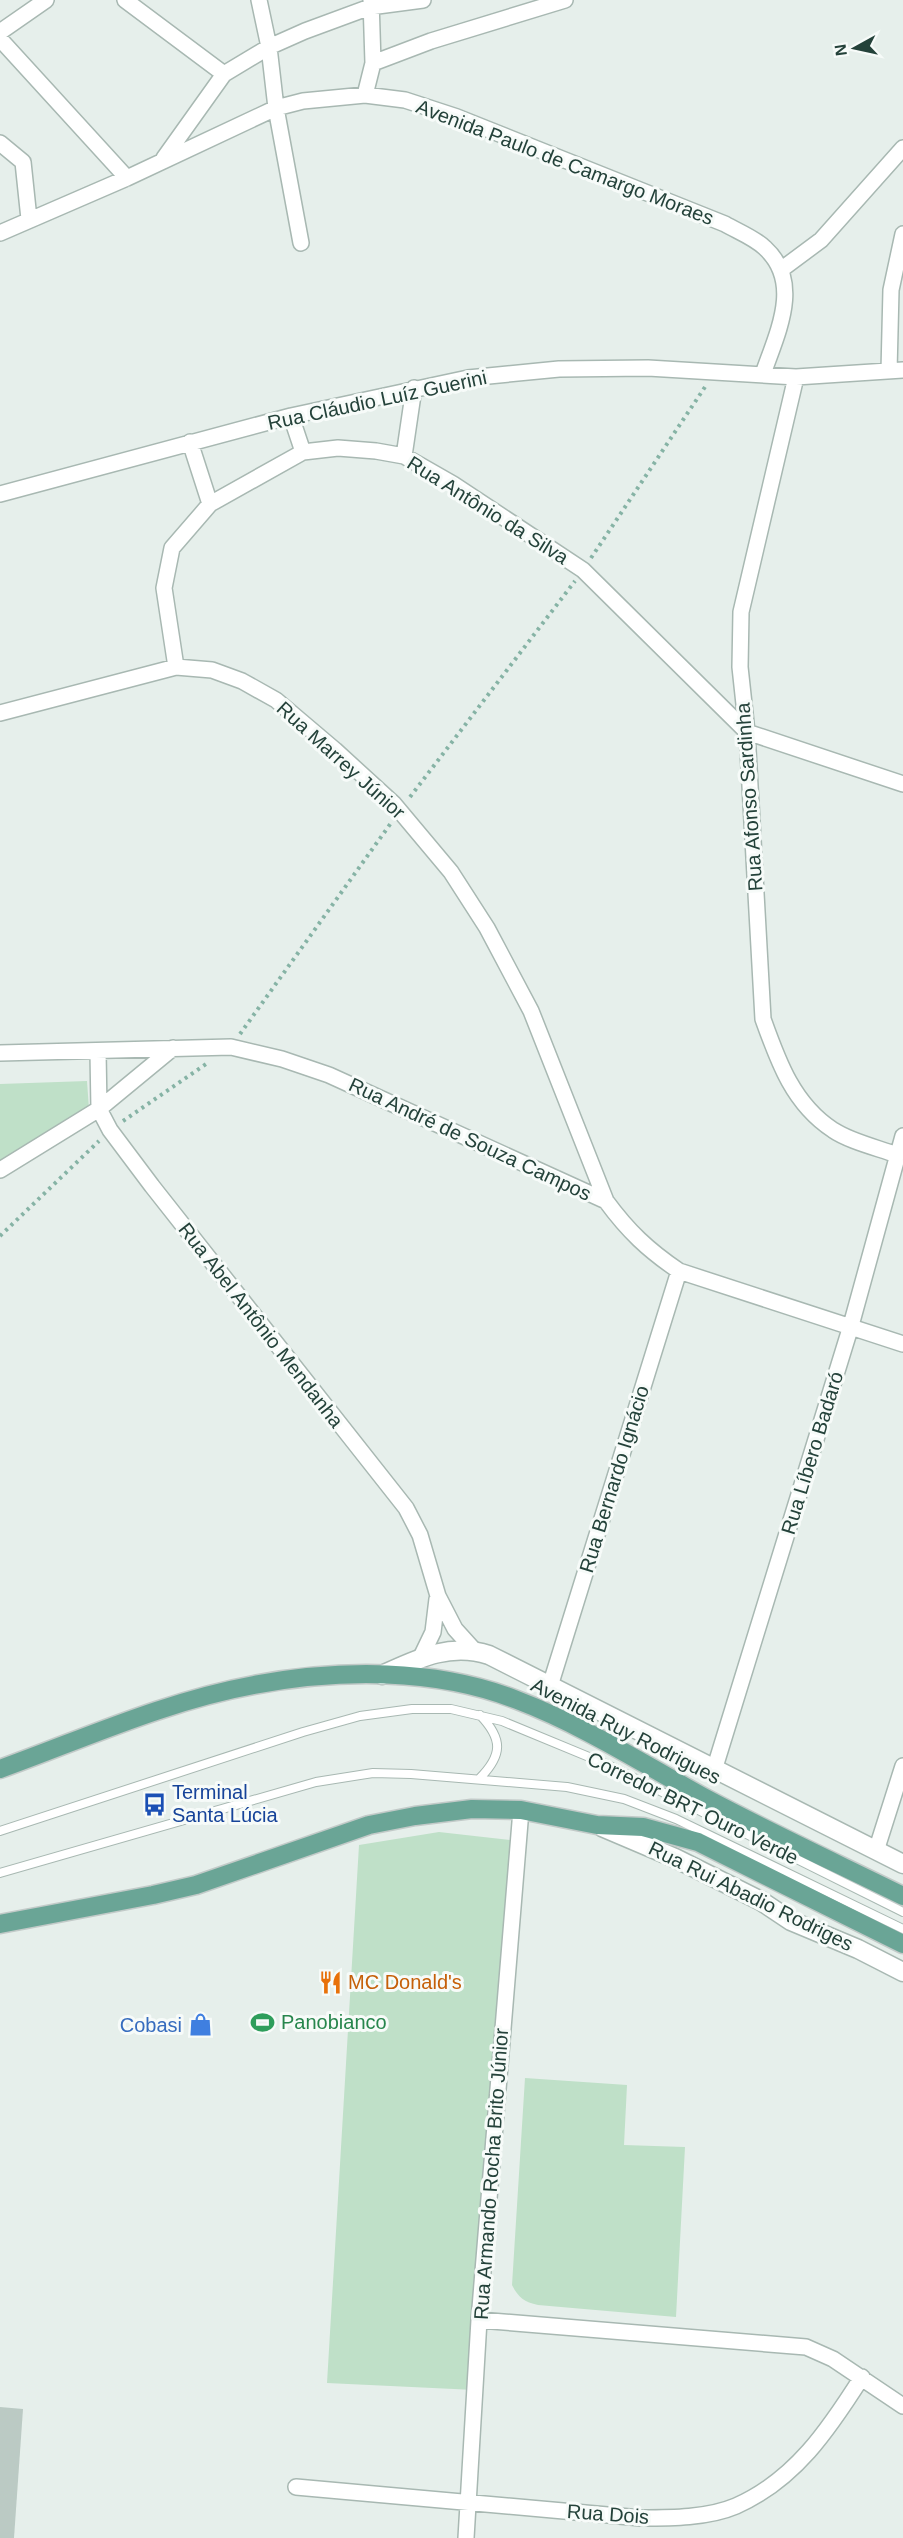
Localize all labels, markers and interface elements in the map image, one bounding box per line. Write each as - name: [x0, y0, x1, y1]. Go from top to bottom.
- north arrow: [825, 18, 885, 78]
- text: N: [831, 43, 850, 57]
- street label: Avenida Paulo de Camargo Moraes: [413, 95, 717, 229]
- street label: Rua Cláudio Luíz Guerini: [265, 366, 489, 434]
- street label: Rua Antônio da Silva: [403, 451, 573, 569]
- street label: Rua Marrey Júnior: [273, 697, 410, 823]
- street label: Rua Afonso Sardinha: [731, 701, 767, 892]
- street label: Rua André de Souza Campos: [345, 1073, 595, 1205]
- street label: Rua Abel Antônio Mendanha: [174, 1218, 348, 1432]
- street label: Rua Líbero Badaró: [777, 1369, 847, 1537]
- street label: Rua Bernardo Ignácio: [575, 1383, 653, 1575]
- street label: Avenida Ruy Rodrigues: [528, 1674, 724, 1788]
- street label: Corredor BRT Ouro Verde: [584, 1747, 802, 1869]
- place label: Terminal Santa Lúcia: [172, 1781, 279, 1826]
- bus stop icon: Terminal Santa Lúcia: [141, 1791, 167, 1817]
- street label: Rua Rui Abadio Rodriges: [645, 1837, 857, 1955]
- restaurant icon: MC Donald's: [317, 1969, 343, 1995]
- place label: MC Donald's: [348, 1971, 462, 1993]
- sports icon: Panobianco: [250, 2009, 276, 2035]
- place label: Panobianco: [281, 2011, 387, 2033]
- shop icon: Cobasi: [187, 2012, 213, 2038]
- place label: Cobasi: [120, 2014, 182, 2036]
- street label: Rua Armando Rocha Brito Júnior: [470, 2027, 512, 2321]
- street label: Rua Dois: [566, 2500, 650, 2528]

